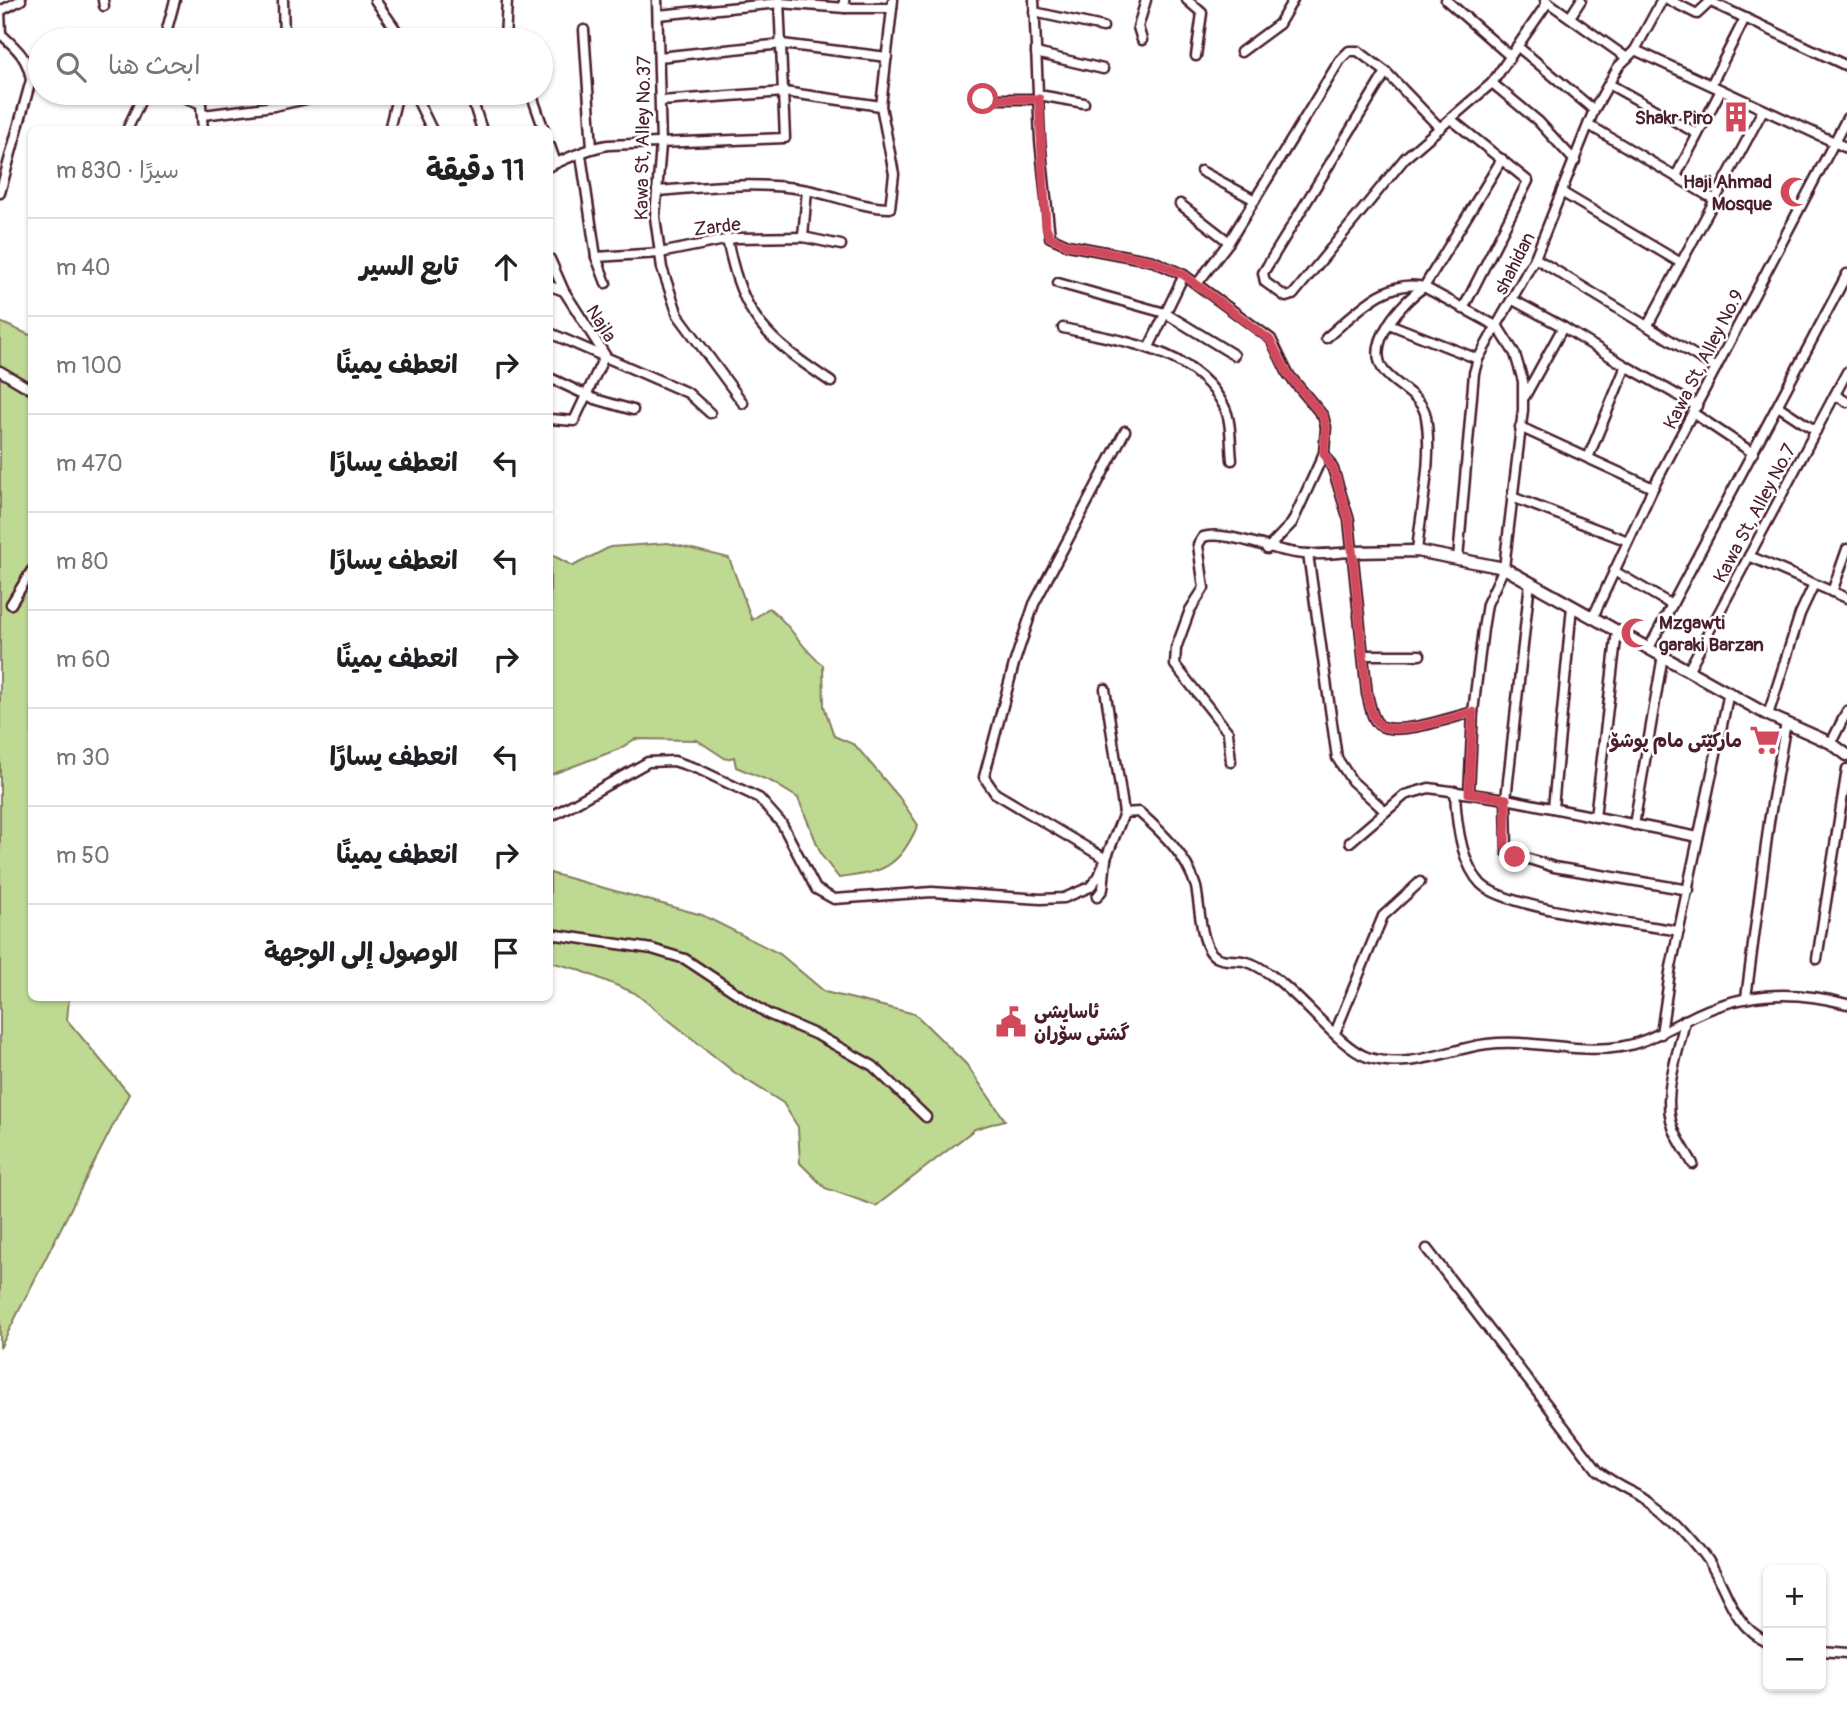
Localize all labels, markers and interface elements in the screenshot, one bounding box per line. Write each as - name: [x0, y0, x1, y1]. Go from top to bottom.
- search box: [28, 28, 553, 105]
- icon: search: [52, 48, 90, 86]
- text: ابحث هنا: [108, 50, 201, 82]
- street label: Kawa St, Alley No.37: [630, 56, 656, 221]
- route start: [967, 83, 998, 114]
- building icon: Shakr Piro: [1719, 100, 1753, 134]
- place label: Shakr Piro: [1635, 106, 1714, 130]
- text: 11 دقيقة: [426, 152, 525, 189]
- text: سيرًا · 830 m: [56, 156, 179, 185]
- place label: Haji Ahmad Mosque: [1683, 170, 1773, 216]
- mosque icon: Haji Ahmad Mosque: [1778, 175, 1812, 209]
- street label: Zarde: [692, 212, 743, 242]
- street label: shahidan: [1489, 228, 1541, 299]
- icon: ahead: [487, 248, 525, 286]
- text: تابع السير: [360, 251, 458, 283]
- text: 40 m: [56, 253, 111, 282]
- street label: Kawa St, Alley No.9: [1658, 286, 1749, 433]
- street label: Najla: [581, 300, 622, 347]
- icon: right: [487, 346, 525, 384]
- text: انعطف يمينًا: [336, 349, 458, 381]
- text: 100 m: [56, 351, 122, 380]
- street label: Kawa St, Alley No.7: [1708, 440, 1802, 587]
- icon: left: [487, 444, 525, 482]
- text: انعطف يسارًا: [329, 447, 458, 479]
- text: 470 m: [56, 449, 123, 478]
- icon: left: [487, 542, 525, 580]
- text: انعطف يسارًا: [329, 545, 458, 577]
- text: 80 m: [56, 547, 109, 576]
- place label: Mzgawti garaki Barzan: [1659, 611, 1764, 657]
- mosque icon: Mzgawti garaki Barzan: [1619, 616, 1653, 650]
- icon: right: [487, 640, 525, 678]
- text: انعطف يمينًا: [336, 643, 458, 675]
- text: 60 m: [56, 645, 111, 674]
- supermarket icon: مارکێتی مام پوشۆ: [1748, 723, 1782, 757]
- place label: مارکێتی مام پوشۆ: [1608, 729, 1742, 755]
- icon: left: [487, 738, 525, 776]
- text: انعطف يسارًا: [329, 741, 458, 773]
- text: 30 m: [56, 743, 110, 772]
- icon: right: [487, 836, 525, 874]
- text: انعطف يمينًا: [336, 839, 458, 871]
- text: 50 m: [56, 841, 110, 870]
- route end: [1499, 841, 1530, 872]
- icon: arrive: [487, 934, 525, 972]
- text: الوصول إلى الوجهة: [264, 937, 458, 969]
- place label: ئاسایشی گشتی سۆران: [1034, 1000, 1130, 1046]
- public building icon: ئاسایشی گشتی سۆران: [994, 1005, 1028, 1039]
- map controls: [1763, 1565, 1826, 1691]
- button: +: [1763, 1565, 1826, 1628]
- button: −: [1763, 1628, 1826, 1691]

